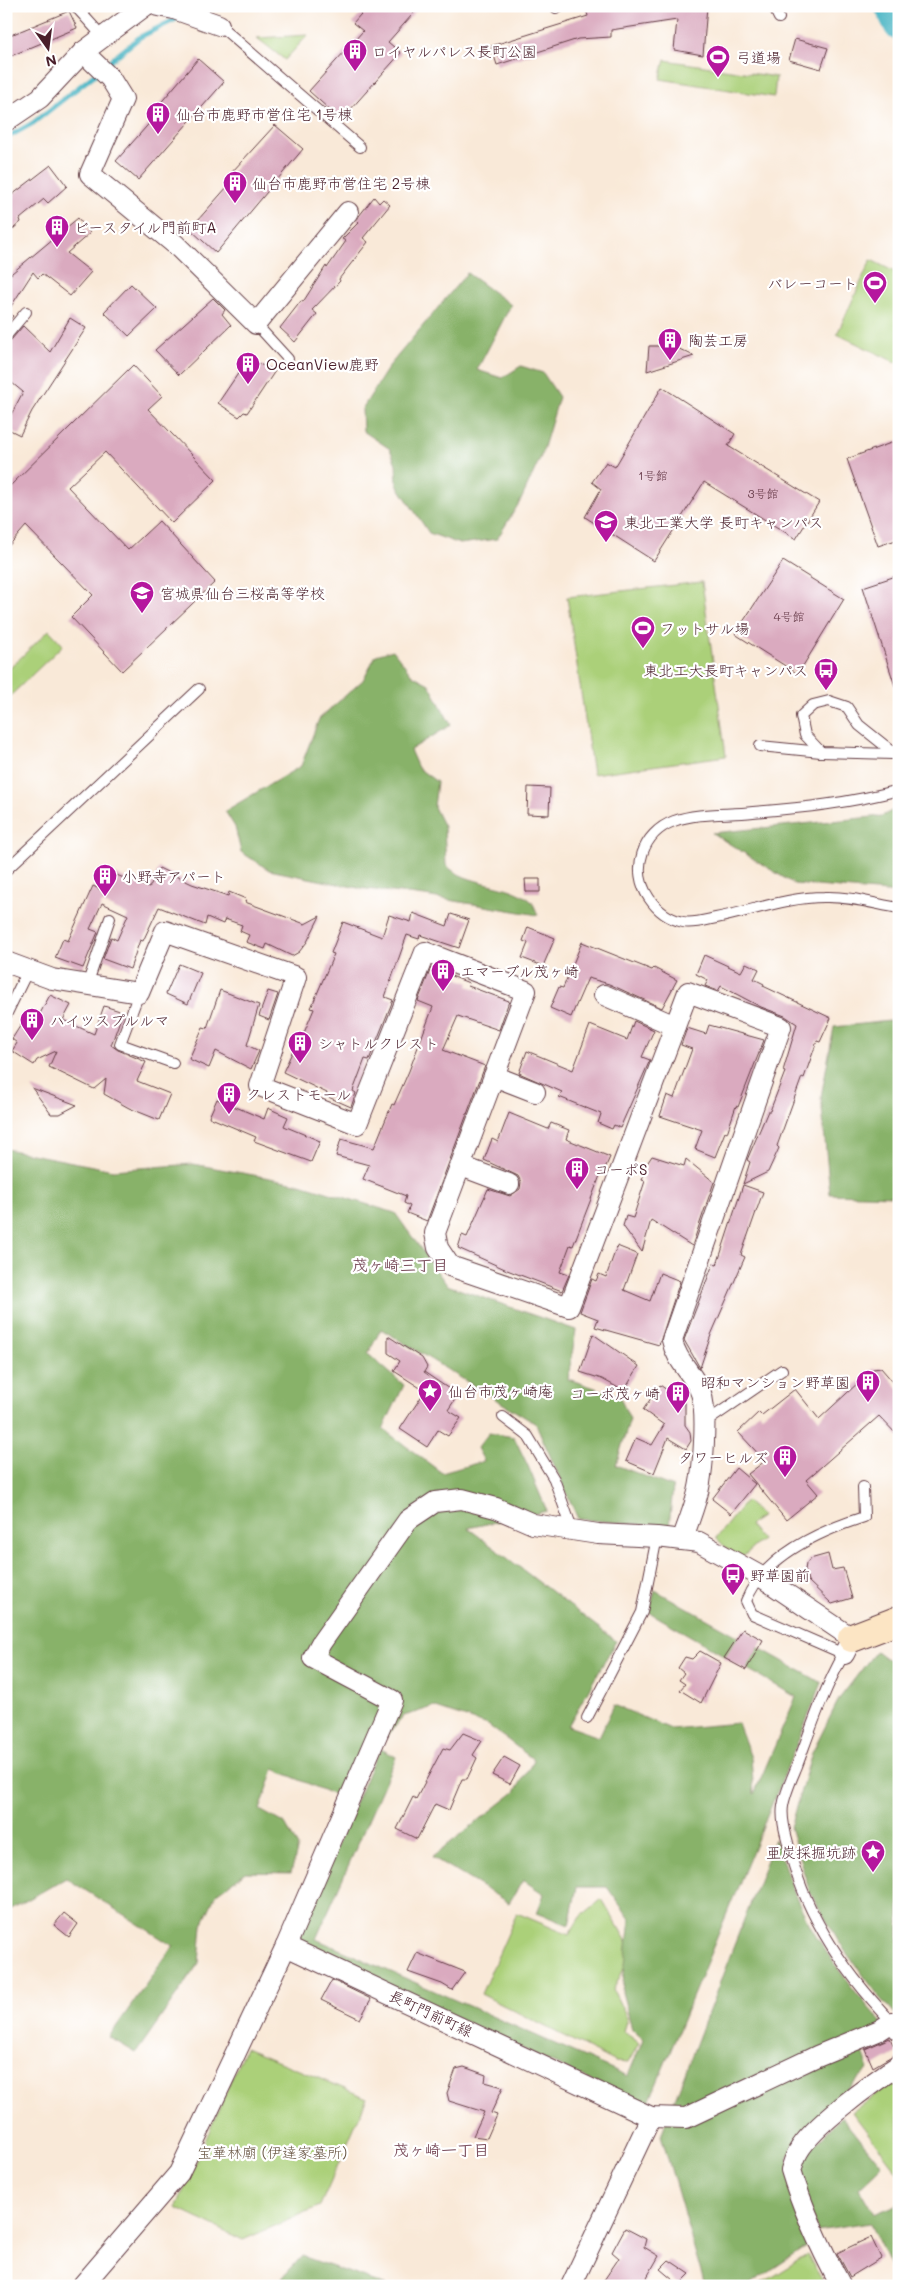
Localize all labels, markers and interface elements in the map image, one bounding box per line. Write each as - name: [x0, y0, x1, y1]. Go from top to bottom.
- north arrow: [22, 22, 72, 72]
- building icon: ロイヤルパレス長町公園: [342, 38, 368, 72]
- place label: ロイヤルパレス長町公園: [372, 41, 537, 61]
- sports icon: 弓道場: [705, 44, 731, 78]
- place label: 弓道場: [736, 47, 781, 67]
- text: N: [44, 51, 59, 72]
- building icon: 仙台市鹿野市営住宅 1号棟: [145, 101, 171, 135]
- place label: 仙台市鹿野市営住宅 1号棟: [176, 104, 353, 124]
- building icon: 仙台市鹿野市営住宅 2号棟: [222, 170, 248, 204]
- place label: 仙台市鹿野市営住宅 2号棟: [252, 173, 430, 193]
- building icon: ビースタイル門前町A: [44, 214, 70, 248]
- place label: ビースタイル門前町A: [74, 217, 217, 237]
- sports icon: バレーコート: [862, 270, 888, 304]
- place label: バレーコート: [767, 273, 858, 293]
- building icon: 陶芸工房: [657, 327, 683, 361]
- place label: 陶芸工房: [688, 330, 748, 350]
- building icon: OceanView鹿野: [235, 351, 261, 385]
- place label: OceanView鹿野: [266, 354, 379, 374]
- house number: 1号館: [638, 467, 668, 483]
- house number: 3号館: [747, 485, 779, 501]
- school or university icon: 東北工業大学 長町キャンパス: [593, 509, 619, 543]
- place label: 東北工業大学 長町キャンパス: [624, 512, 823, 532]
- school or university icon: 宮城県仙台三桜高等学校: [129, 580, 155, 614]
- place label: 宮城県仙台三桜高等学校: [160, 583, 325, 603]
- house number: 4号館: [773, 608, 805, 624]
- sports icon: フットサル場: [630, 615, 656, 649]
- place label: フットサル場: [660, 618, 749, 638]
- bus stop icon: 東北工大長町キャンパス: [813, 657, 839, 691]
- place label: 東北工大長町キャンパス: [644, 660, 808, 680]
- building icon: 小野寺アパート: [92, 863, 118, 897]
- place label: 小野寺アパート: [122, 866, 226, 886]
- building icon: エマーブル茂ヶ崎: [430, 958, 456, 992]
- place label: エマーブル茂ヶ崎: [460, 961, 579, 981]
- building icon: ハイツスプルルマ: [19, 1007, 45, 1041]
- place label: ハイツスプルルマ: [50, 1010, 169, 1030]
- building icon: シャトルクレスト: [287, 1030, 313, 1064]
- place label: シャトルクレスト: [318, 1033, 439, 1053]
- building icon: クレストモール: [216, 1081, 242, 1115]
- place label: クレストモール: [246, 1084, 351, 1104]
- building icon: コーポS: [564, 1156, 590, 1190]
- place label: コーポS: [594, 1159, 647, 1179]
- district label: 茂ヶ崎三丁目: [352, 1254, 448, 1275]
- building icon: 昭和マンション野草園: [855, 1369, 881, 1403]
- place label: 昭和マンション野草園: [701, 1372, 850, 1392]
- place icon: 仙台市茂ヶ崎庵: [417, 1378, 443, 1412]
- building icon: コーポ茂ヶ崎: [665, 1380, 691, 1414]
- place label: 仙台市茂ヶ崎庵: [448, 1381, 553, 1401]
- place label: コーポ茂ヶ崎: [570, 1383, 660, 1403]
- building icon: タワーヒルズ: [772, 1444, 798, 1478]
- place label: タワーヒルズ: [678, 1447, 768, 1467]
- bus stop icon: 野草園前: [720, 1562, 746, 1596]
- place label: 野草園前: [750, 1565, 810, 1585]
- place icon: 亜炭採掘坑跡: [860, 1839, 886, 1873]
- place label: 亜炭採掘坑跡: [766, 1842, 856, 1862]
- street label: 長町門前町線: [386, 1985, 476, 2041]
- district label: 茂ヶ崎一丁目: [393, 2139, 489, 2160]
- park label: 宝華林廟 (伊達家墓所): [197, 2142, 347, 2162]

